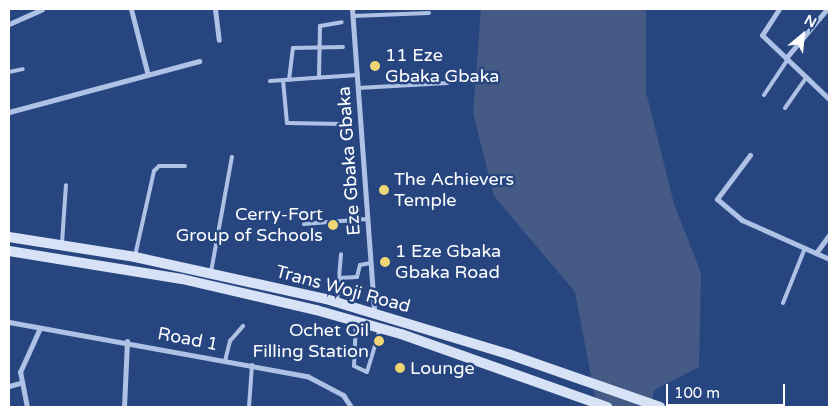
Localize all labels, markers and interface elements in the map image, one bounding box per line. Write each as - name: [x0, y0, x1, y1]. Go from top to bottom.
- north arrow: [778, 10, 828, 60]
- text: N: [801, 11, 819, 31]
- place label: 11 Eze Gbaka Gbaka: [385, 45, 499, 88]
- marker: 11 Eze Gbaka Gbaka: [369, 60, 381, 72]
- street label: Eze Gbaka Gbaka: [333, 86, 365, 236]
- place label: The Achievers Temple: [394, 169, 514, 212]
- marker: The Achievers Temple: [378, 184, 390, 196]
- place label: Cerry-Fort Group of Schools: [176, 204, 323, 246]
- marker: Cerry-Fort Group of Schools: [327, 219, 339, 231]
- place label: 1 Eze Gbaka Gbaka Road: [395, 241, 501, 284]
- marker: 1 Eze Gbaka Gbaka Road: [379, 256, 391, 268]
- street label: Trans Woji Road: [273, 261, 413, 317]
- place label: Ochet Oil Filling Station: [253, 320, 369, 362]
- street label: Road 1: [156, 323, 220, 355]
- marker: Ochet Oil Filling Station: [373, 335, 385, 347]
- place label: Lounge: [410, 357, 475, 379]
- marker: Lounge: [394, 362, 406, 374]
- scale bar: [668, 374, 787, 406]
- text: 100 m: [674, 384, 720, 402]

